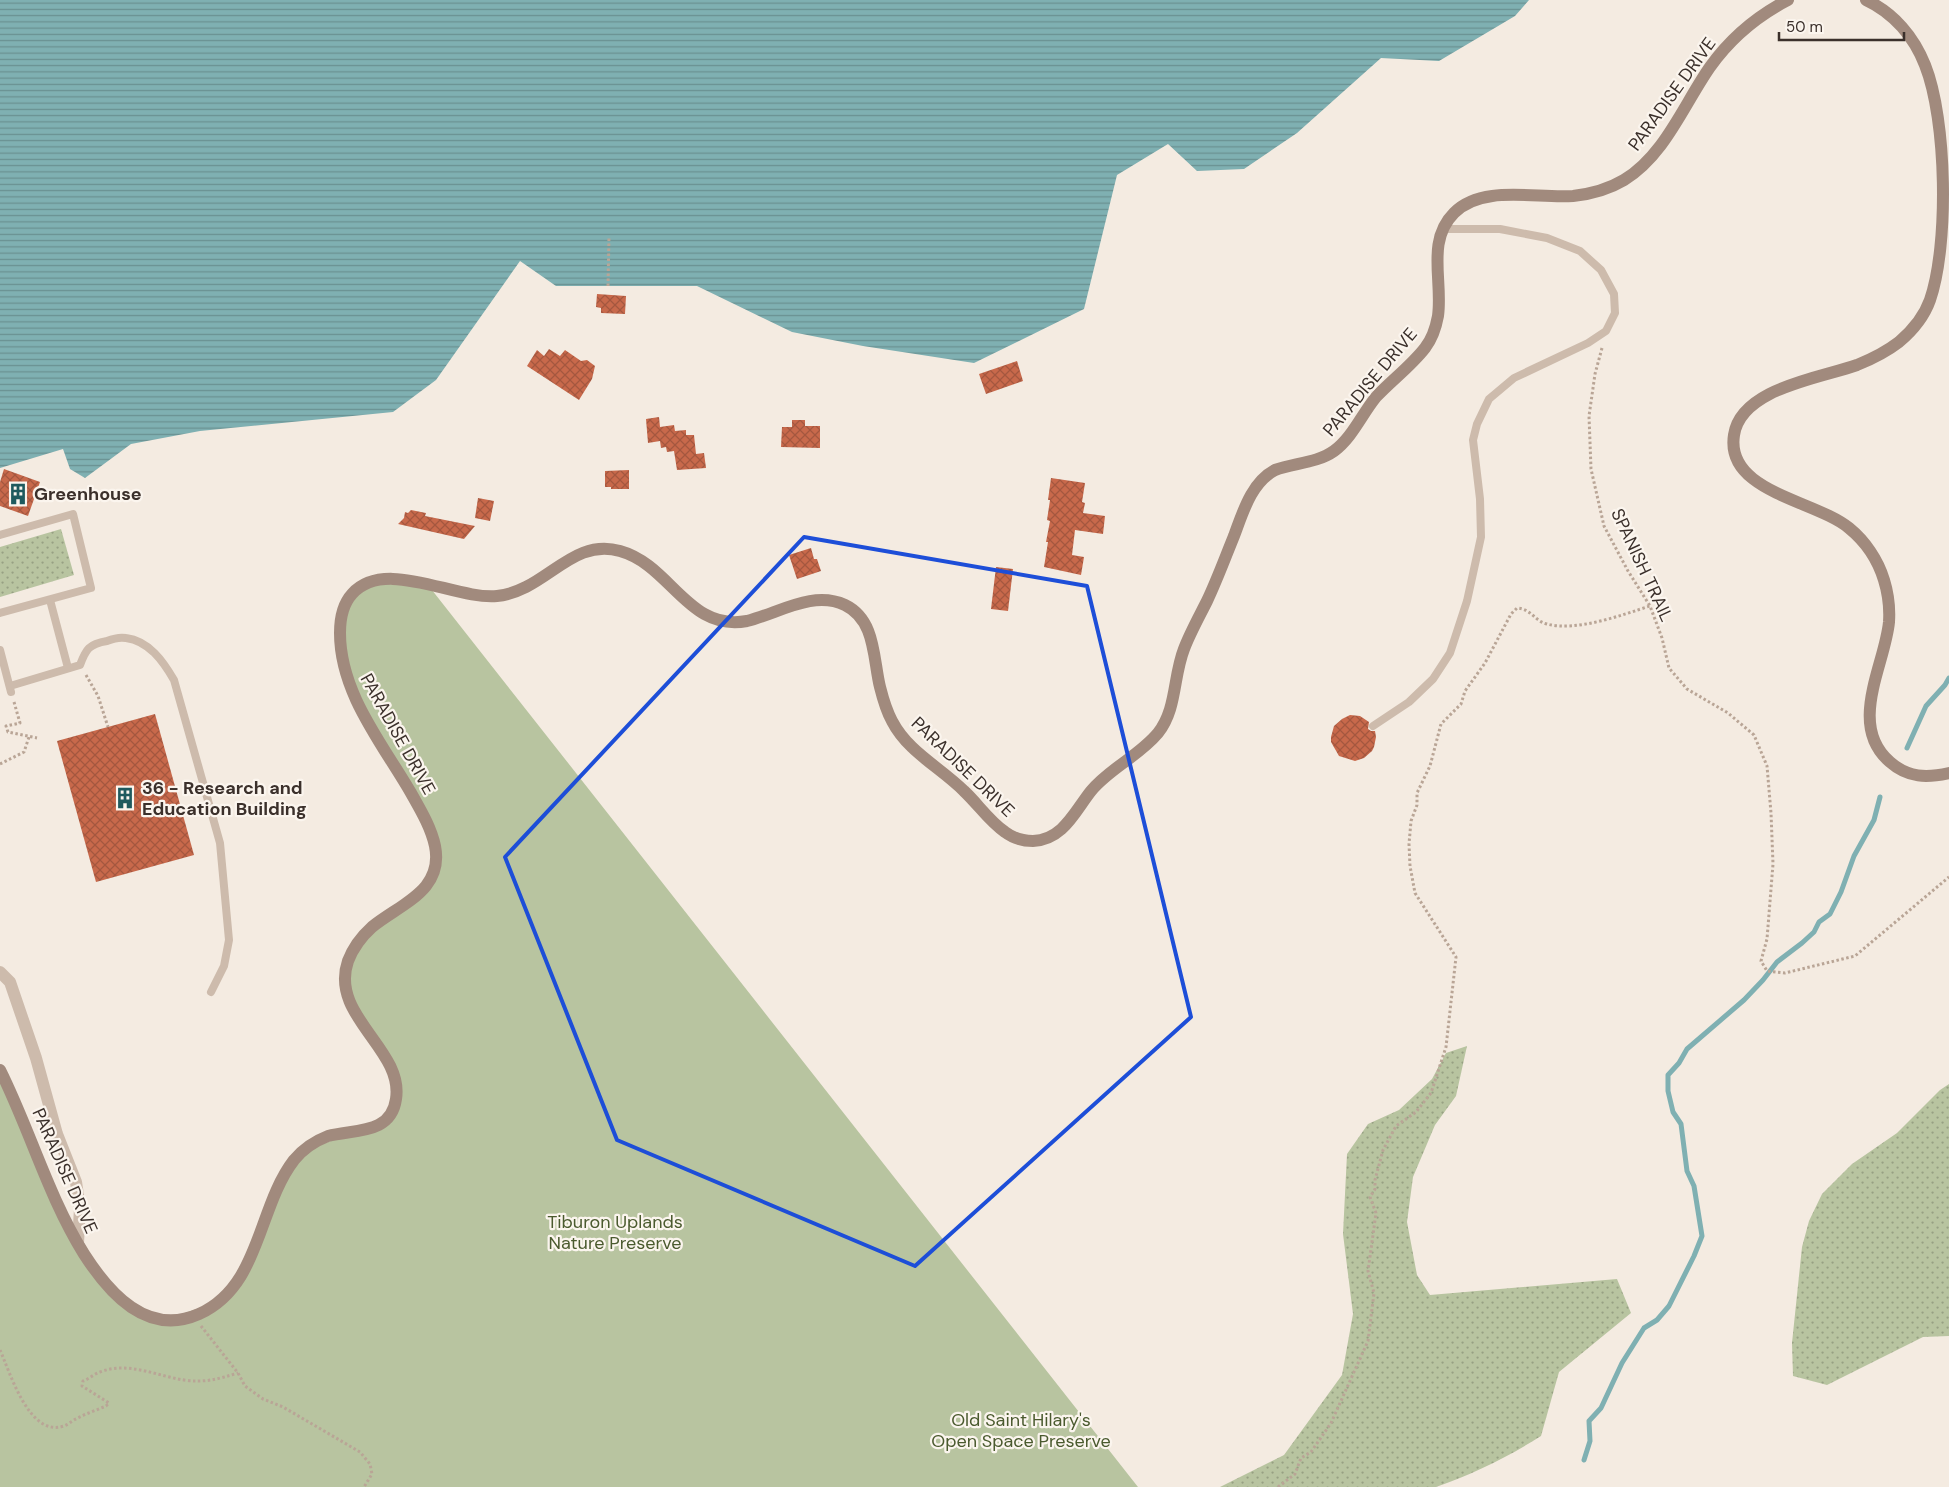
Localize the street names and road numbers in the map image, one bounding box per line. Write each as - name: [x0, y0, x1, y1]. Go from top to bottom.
- street label: PARADISE DRIVE: [1623, 32, 1721, 156]
- street label: PARADISE DRIVE: [1317, 323, 1423, 441]
- street label: SPANISH TRAIL: [1605, 505, 1679, 625]
- street label: PARADISE DRIVE: [355, 669, 441, 799]
- street label: PARADISE DRIVE: [906, 711, 1020, 823]
- street label: PARADISE DRIVE: [27, 1104, 103, 1238]

